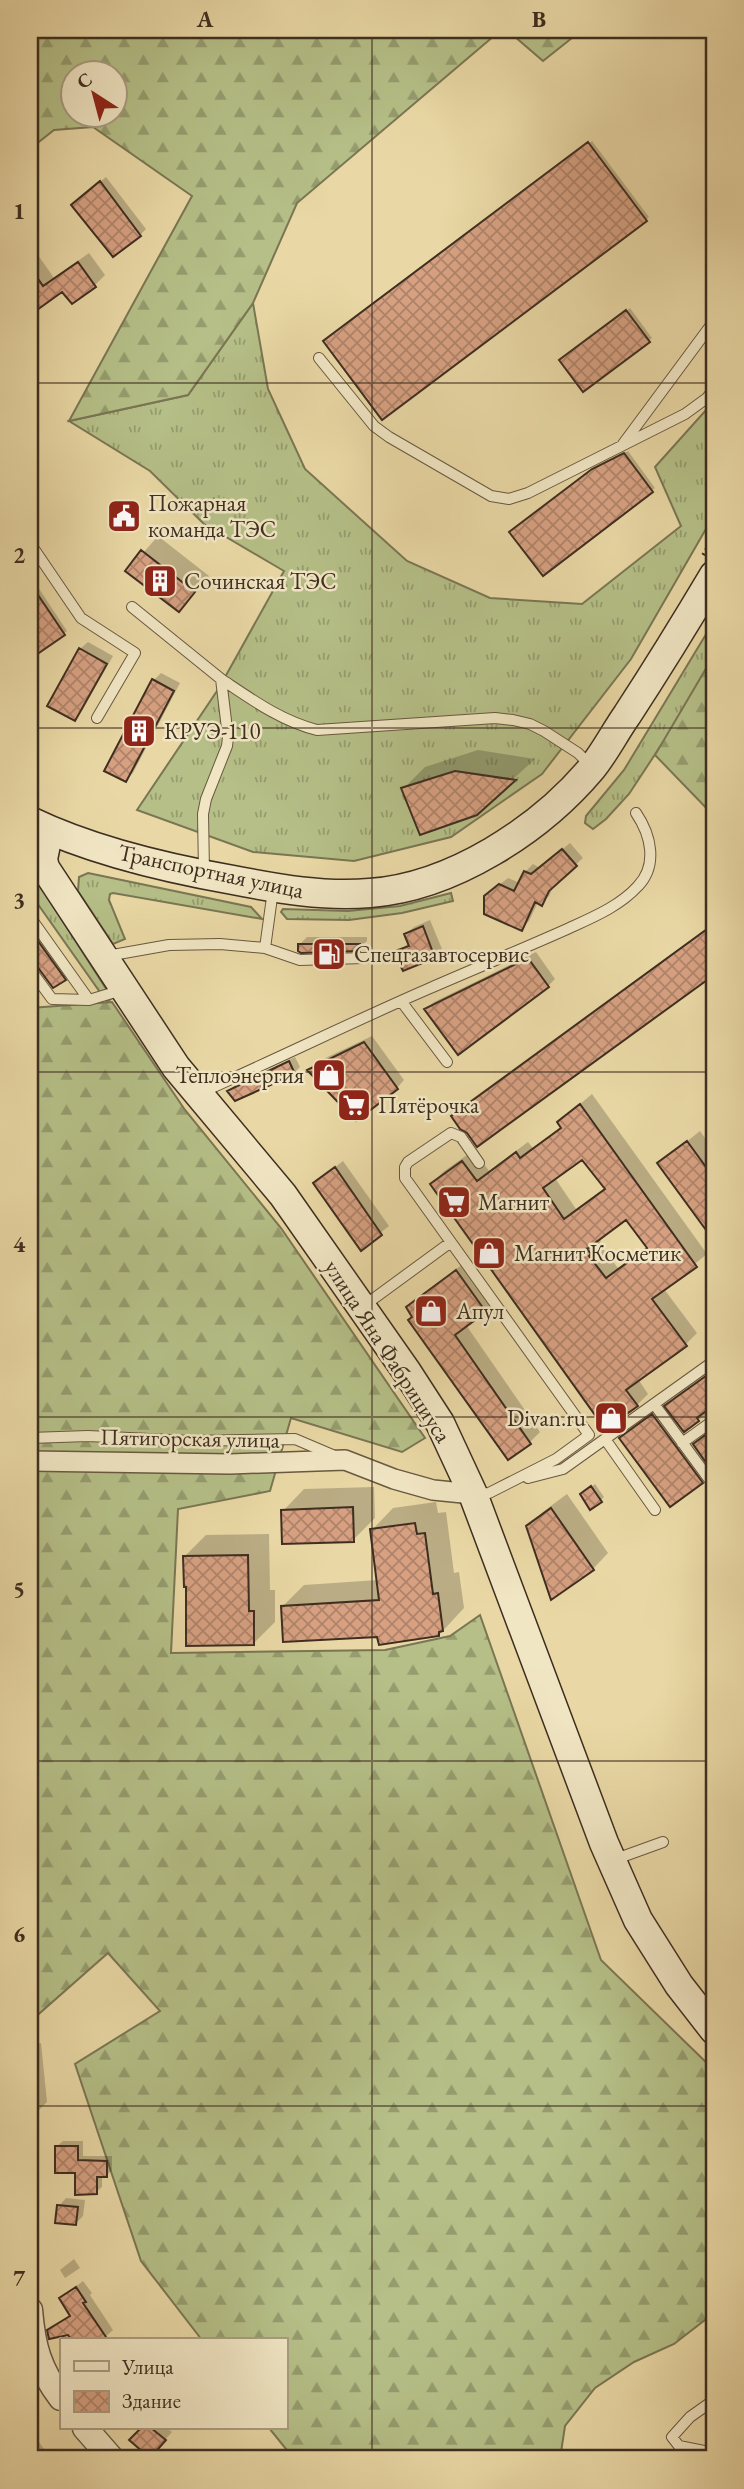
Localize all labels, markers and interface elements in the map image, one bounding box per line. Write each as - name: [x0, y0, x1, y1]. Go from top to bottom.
- text: A: [196, 4, 214, 34]
- text: B: [532, 4, 546, 34]
- north arrow: [60, 60, 130, 130]
- text: С: [71, 67, 97, 95]
- text: 1: [13, 196, 25, 226]
- place label: Пожарная команда ТЭС: [148, 488, 276, 544]
- public building icon: Пожарная команда ТЭС: [105, 497, 143, 535]
- text: 2: [13, 540, 25, 570]
- building icon: Сочинская ТЭС: [141, 562, 179, 600]
- place label: Сочинская ТЭС: [184, 566, 337, 596]
- building icon: КРУЭ-110: [120, 712, 158, 750]
- place label: КРУЭ-110: [164, 716, 261, 746]
- street label: Транспортная улица: [116, 837, 307, 905]
- text: 3: [13, 885, 25, 915]
- fuel station icon: Спецгазавтосервис: [310, 935, 348, 973]
- place label: Спецгазавтосервис: [354, 939, 529, 969]
- shop icon: Теплоэнергия: [310, 1056, 348, 1094]
- place label: Теплоэнергия: [176, 1060, 304, 1090]
- supermarket icon: Пятёрочка: [335, 1086, 373, 1124]
- place label: Пятёрочка: [378, 1090, 480, 1120]
- supermarket icon: Магнит: [435, 1183, 473, 1221]
- place label: Магнит: [478, 1187, 550, 1217]
- text: 4: [13, 1229, 26, 1259]
- shop icon: Магнит Косметик: [470, 1234, 508, 1272]
- place label: Магнит Косметик: [514, 1238, 681, 1268]
- street label: улица Яна Фабрициуса: [318, 1254, 459, 1449]
- shop icon: Апул: [412, 1292, 450, 1330]
- place label: Апул: [455, 1296, 504, 1326]
- shop icon: Divan.ru: [592, 1399, 630, 1437]
- place label: Divan.ru: [507, 1403, 586, 1433]
- street label: Пятигорская улица: [100, 1421, 281, 1455]
- text: 5: [13, 1574, 25, 1604]
- text: 6: [13, 1919, 25, 1949]
- text: 7: [13, 2263, 26, 2293]
- legend: [60, 2338, 287, 2430]
- text: Улица: [121, 2353, 174, 2380]
- text: Здание: [122, 2387, 181, 2414]

